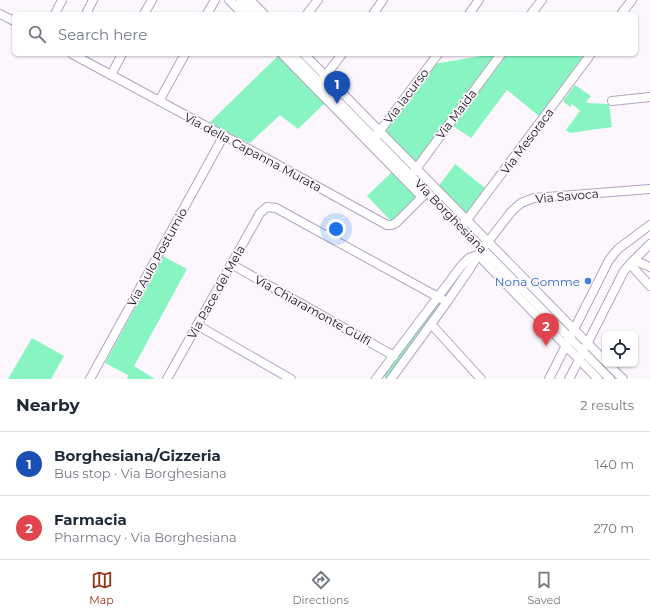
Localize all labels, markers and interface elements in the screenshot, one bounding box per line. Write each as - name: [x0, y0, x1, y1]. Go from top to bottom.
- search box: [12, 12, 638, 56]
- icon: search: [26, 23, 48, 45]
- text: Search here: [58, 25, 147, 44]
- street label: Via Iacurso: [380, 65, 432, 127]
- pin: 1: [324, 71, 350, 104]
- street label: Via Maida: [432, 86, 480, 142]
- street label: Via Mesoraca: [497, 105, 557, 177]
- street label: Via della Capanna Murata: [182, 109, 324, 195]
- street label: Via Borghesiana: [412, 176, 490, 256]
- street label: Via Savoca: [535, 186, 599, 206]
- street label: Via Aulo Postumio: [124, 205, 190, 309]
- your location: [326, 219, 346, 239]
- street label: Via Pace del Mela: [184, 242, 248, 342]
- street label: Via Chiaramonte Gulfi: [252, 272, 374, 348]
- place label: Nona Gomme: [495, 274, 580, 289]
- marker: Nona Gomme: [583, 276, 593, 286]
- pin: 2: [533, 313, 559, 346]
- map controls: [602, 331, 638, 367]
- button: locate: [602, 331, 638, 367]
- text: Nearby: [16, 395, 80, 415]
- text: 2 results: [580, 397, 634, 413]
- text: Borghesiana/Gizzeria: [54, 446, 221, 465]
- text: 1: [26, 456, 32, 472]
- text: 140 m: [595, 456, 634, 472]
- text: Bus stop · Via Borghesiana: [54, 465, 227, 481]
- text: Farmacia: [54, 510, 127, 529]
- text: 2: [25, 520, 33, 536]
- text: 270 m: [593, 520, 634, 536]
- text: Pharmacy · Via Borghesiana: [54, 529, 237, 545]
- tab: Map: [89, 569, 114, 607]
- tab: Directions: [293, 569, 349, 607]
- tab: Saved: [528, 569, 561, 607]

